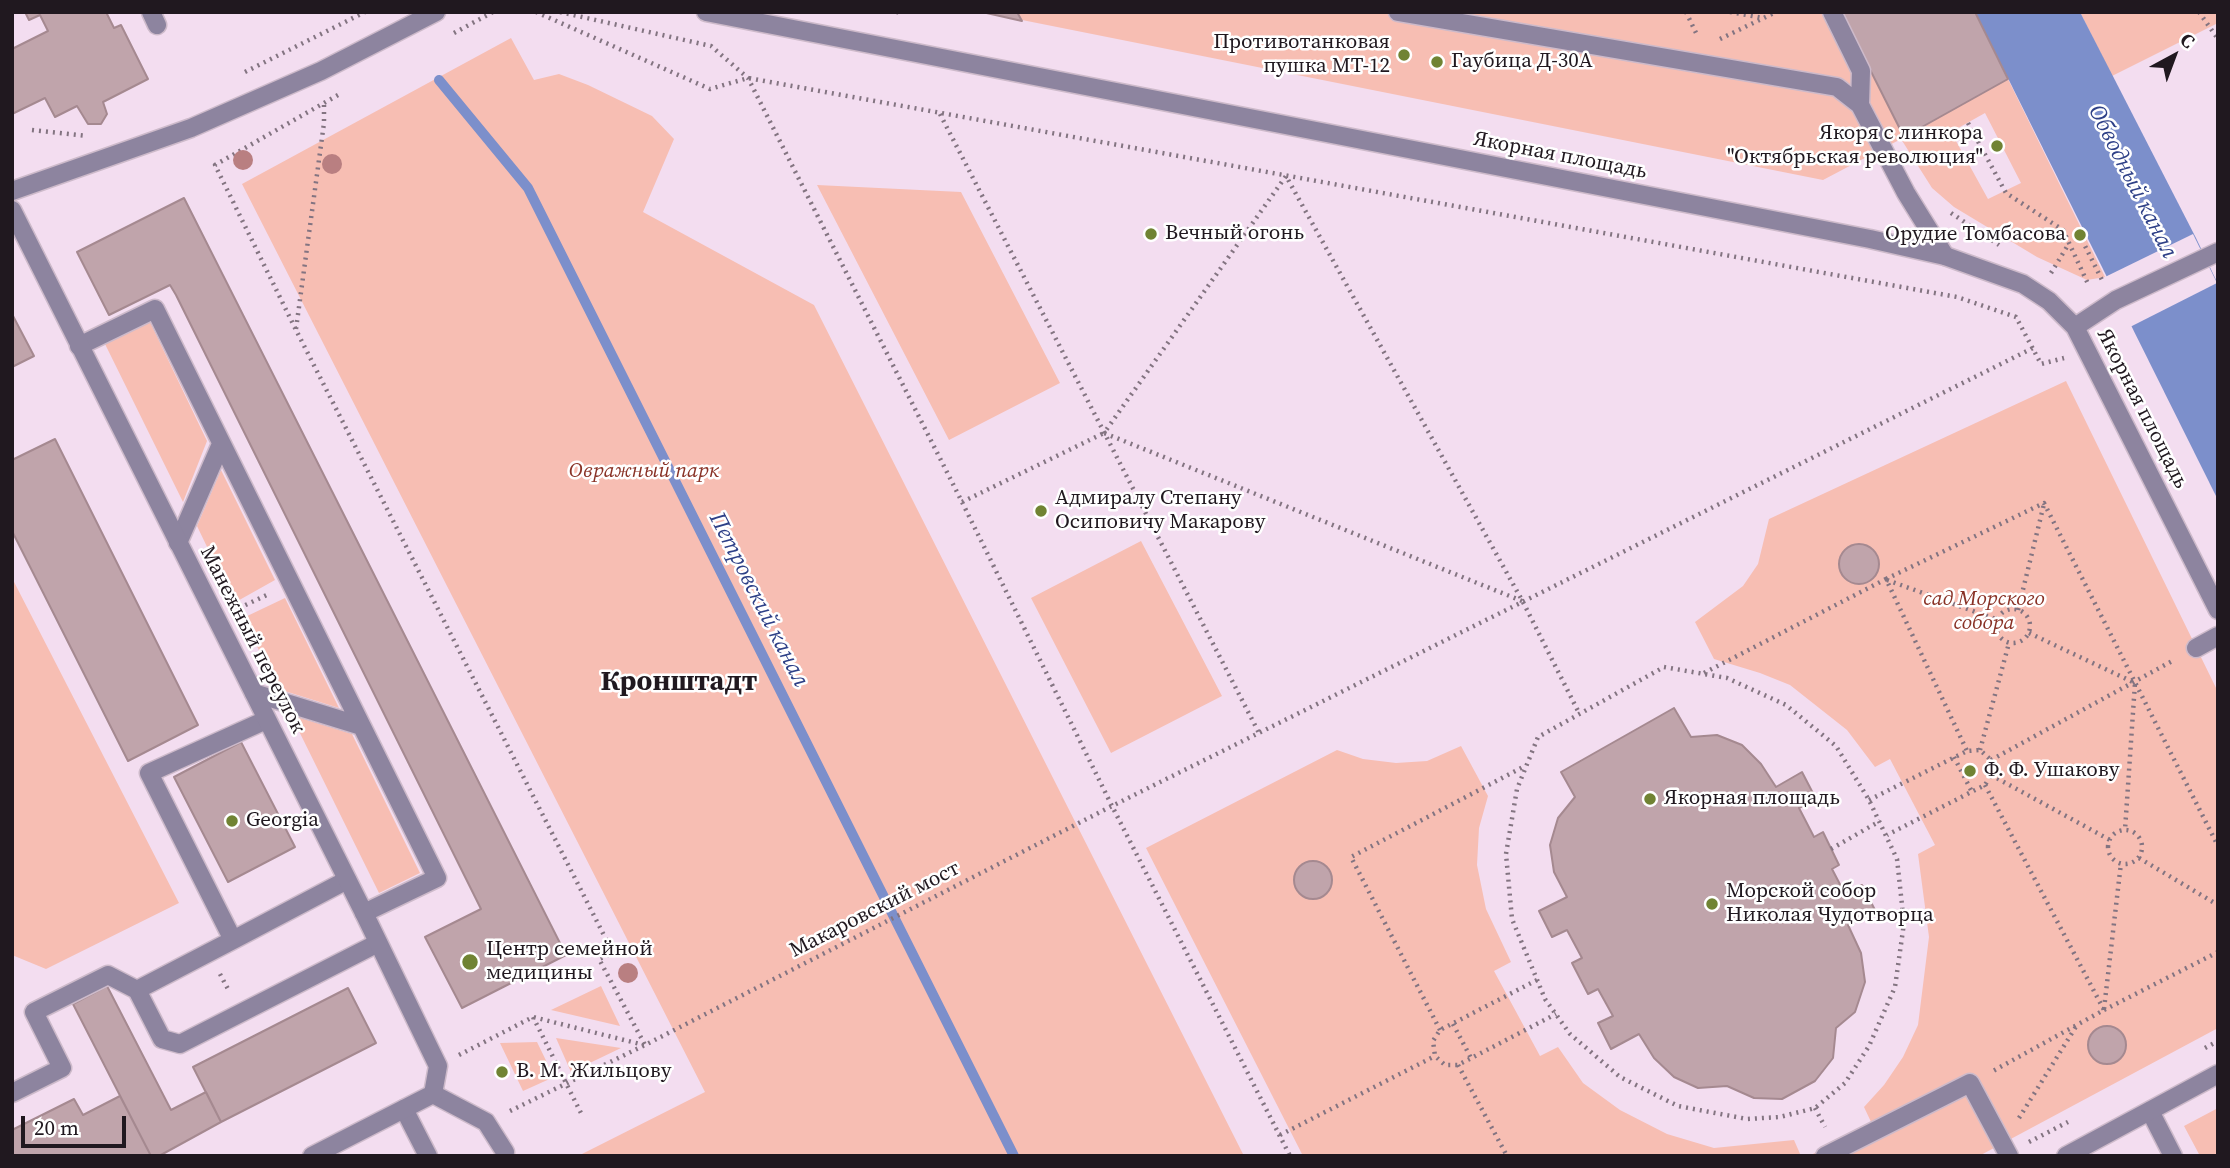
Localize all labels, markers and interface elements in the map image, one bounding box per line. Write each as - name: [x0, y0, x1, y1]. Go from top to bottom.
- north arrow: [2139, 21, 2209, 91]
- text: С: [2175, 26, 2201, 54]
- place label: Противотанковая пушка МТ-12: [1213, 30, 1390, 80]
- marker: Противотанковая пушка МТ-12: [1396, 47, 1412, 63]
- place label: Гаубица Д-30А: [1451, 49, 1593, 75]
- marker: Гаубица Д-30А: [1429, 54, 1445, 70]
- water label: Обводный канал: [2081, 101, 2183, 263]
- place label: Якоря с линкора "Октябрьская революция": [1727, 121, 1983, 171]
- street label: Якорная площадь: [1471, 127, 1649, 185]
- marker: Якоря с линкора "Октябрьская революция": [1989, 138, 2005, 154]
- place label: Вечный огонь: [1165, 221, 1304, 247]
- place label: Орудие Томбасова: [1885, 222, 2066, 248]
- marker: Вечный огонь: [1143, 226, 1159, 242]
- marker: Орудие Томбасова: [2072, 227, 2088, 243]
- street label: Якорная площадь: [2091, 325, 2193, 493]
- park label: Овражный парк: [569, 459, 719, 485]
- place label: Адмиралу Степану Осиповичу Макарову: [1055, 486, 1265, 536]
- marker: Адмиралу Степану Осиповичу Макарову: [1033, 503, 1049, 519]
- water label: Петровский канал: [702, 508, 814, 692]
- street label: Манежный переулок: [194, 542, 310, 738]
- park label: сад Морского собора: [1923, 587, 2045, 637]
- district label: Кронштадт: [601, 666, 757, 700]
- place label: Ф. Ф. Ушакову: [1984, 758, 2119, 784]
- marker: Ф. Ф. Ушакову: [1962, 763, 1978, 779]
- place label: Якорная площадь: [1664, 786, 1840, 812]
- marker: Якорная площадь: [1642, 791, 1658, 807]
- place label: Georgia: [246, 808, 319, 834]
- marker: Georgia: [224, 813, 240, 829]
- street label: Макаровский мост: [786, 856, 964, 964]
- place label: Морской собор Николая Чудотворца: [1726, 879, 1934, 929]
- marker: Морской собор Николая Чудотворца: [1704, 896, 1720, 912]
- place label: Центр семейной медицины: [486, 937, 653, 987]
- marker: Центр семейной медицины: [460, 952, 480, 972]
- place label: В. М. Жильцову: [516, 1059, 671, 1085]
- marker: В. М. Жильцову: [494, 1064, 510, 1080]
- scale bar: [24, 1102, 130, 1146]
- text: 20 m: [34, 1113, 79, 1142]

